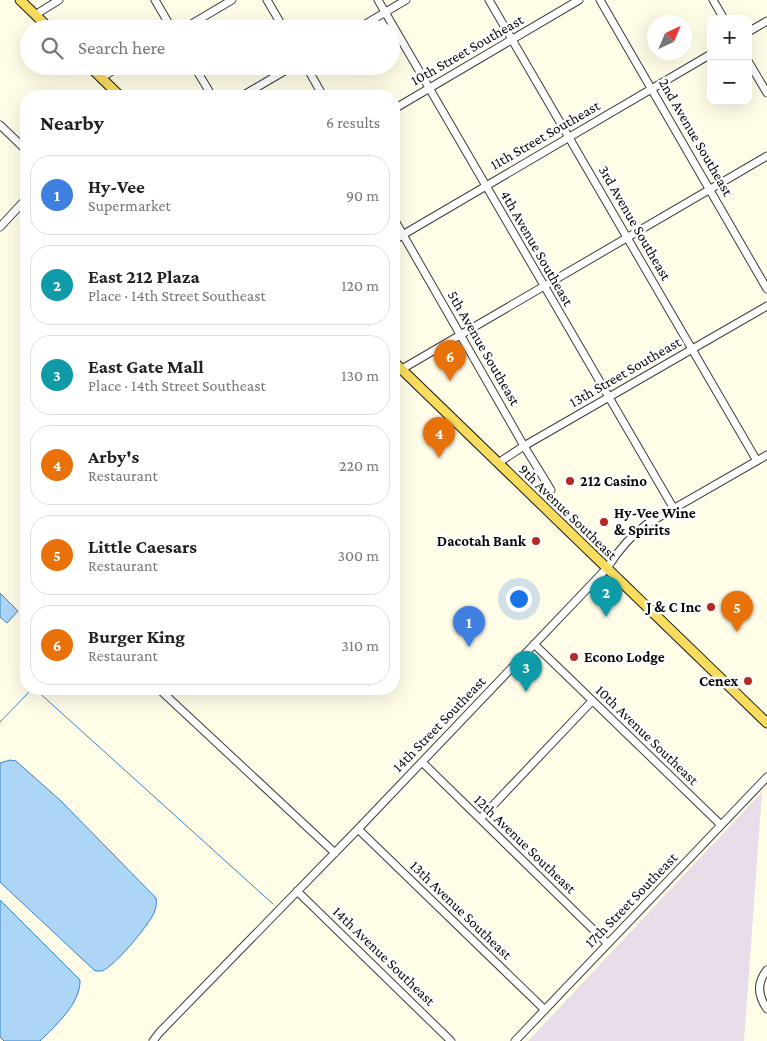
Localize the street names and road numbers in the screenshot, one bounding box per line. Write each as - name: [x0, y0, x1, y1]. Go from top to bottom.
- street label: 10th Street Southeast: [408, 11, 527, 89]
- street label: 2nd Avenue Southeast: [656, 76, 737, 199]
- street label: 11th Street Southeast: [487, 97, 603, 173]
- street label: 3rd Avenue Southeast: [596, 163, 675, 284]
- street label: 4th Avenue Southeast: [497, 188, 577, 309]
- street label: 5th Avenue Southeast: [445, 288, 524, 409]
- street label: 13th Street Southeast: [567, 333, 684, 410]
- street label: 9th Avenue Southeast: [516, 461, 621, 564]
- street label: 14th Street Southeast: [389, 672, 489, 775]
- street label: 10th Avenue Southeast: [592, 682, 702, 789]
- street label: 12th Avenue Southeast: [471, 791, 580, 897]
- street label: 17th Street Southeast: [582, 849, 681, 951]
- street label: 13th Avenue Southeast: [407, 857, 516, 963]
- street label: 14th Avenue Southeast: [330, 903, 439, 1009]

